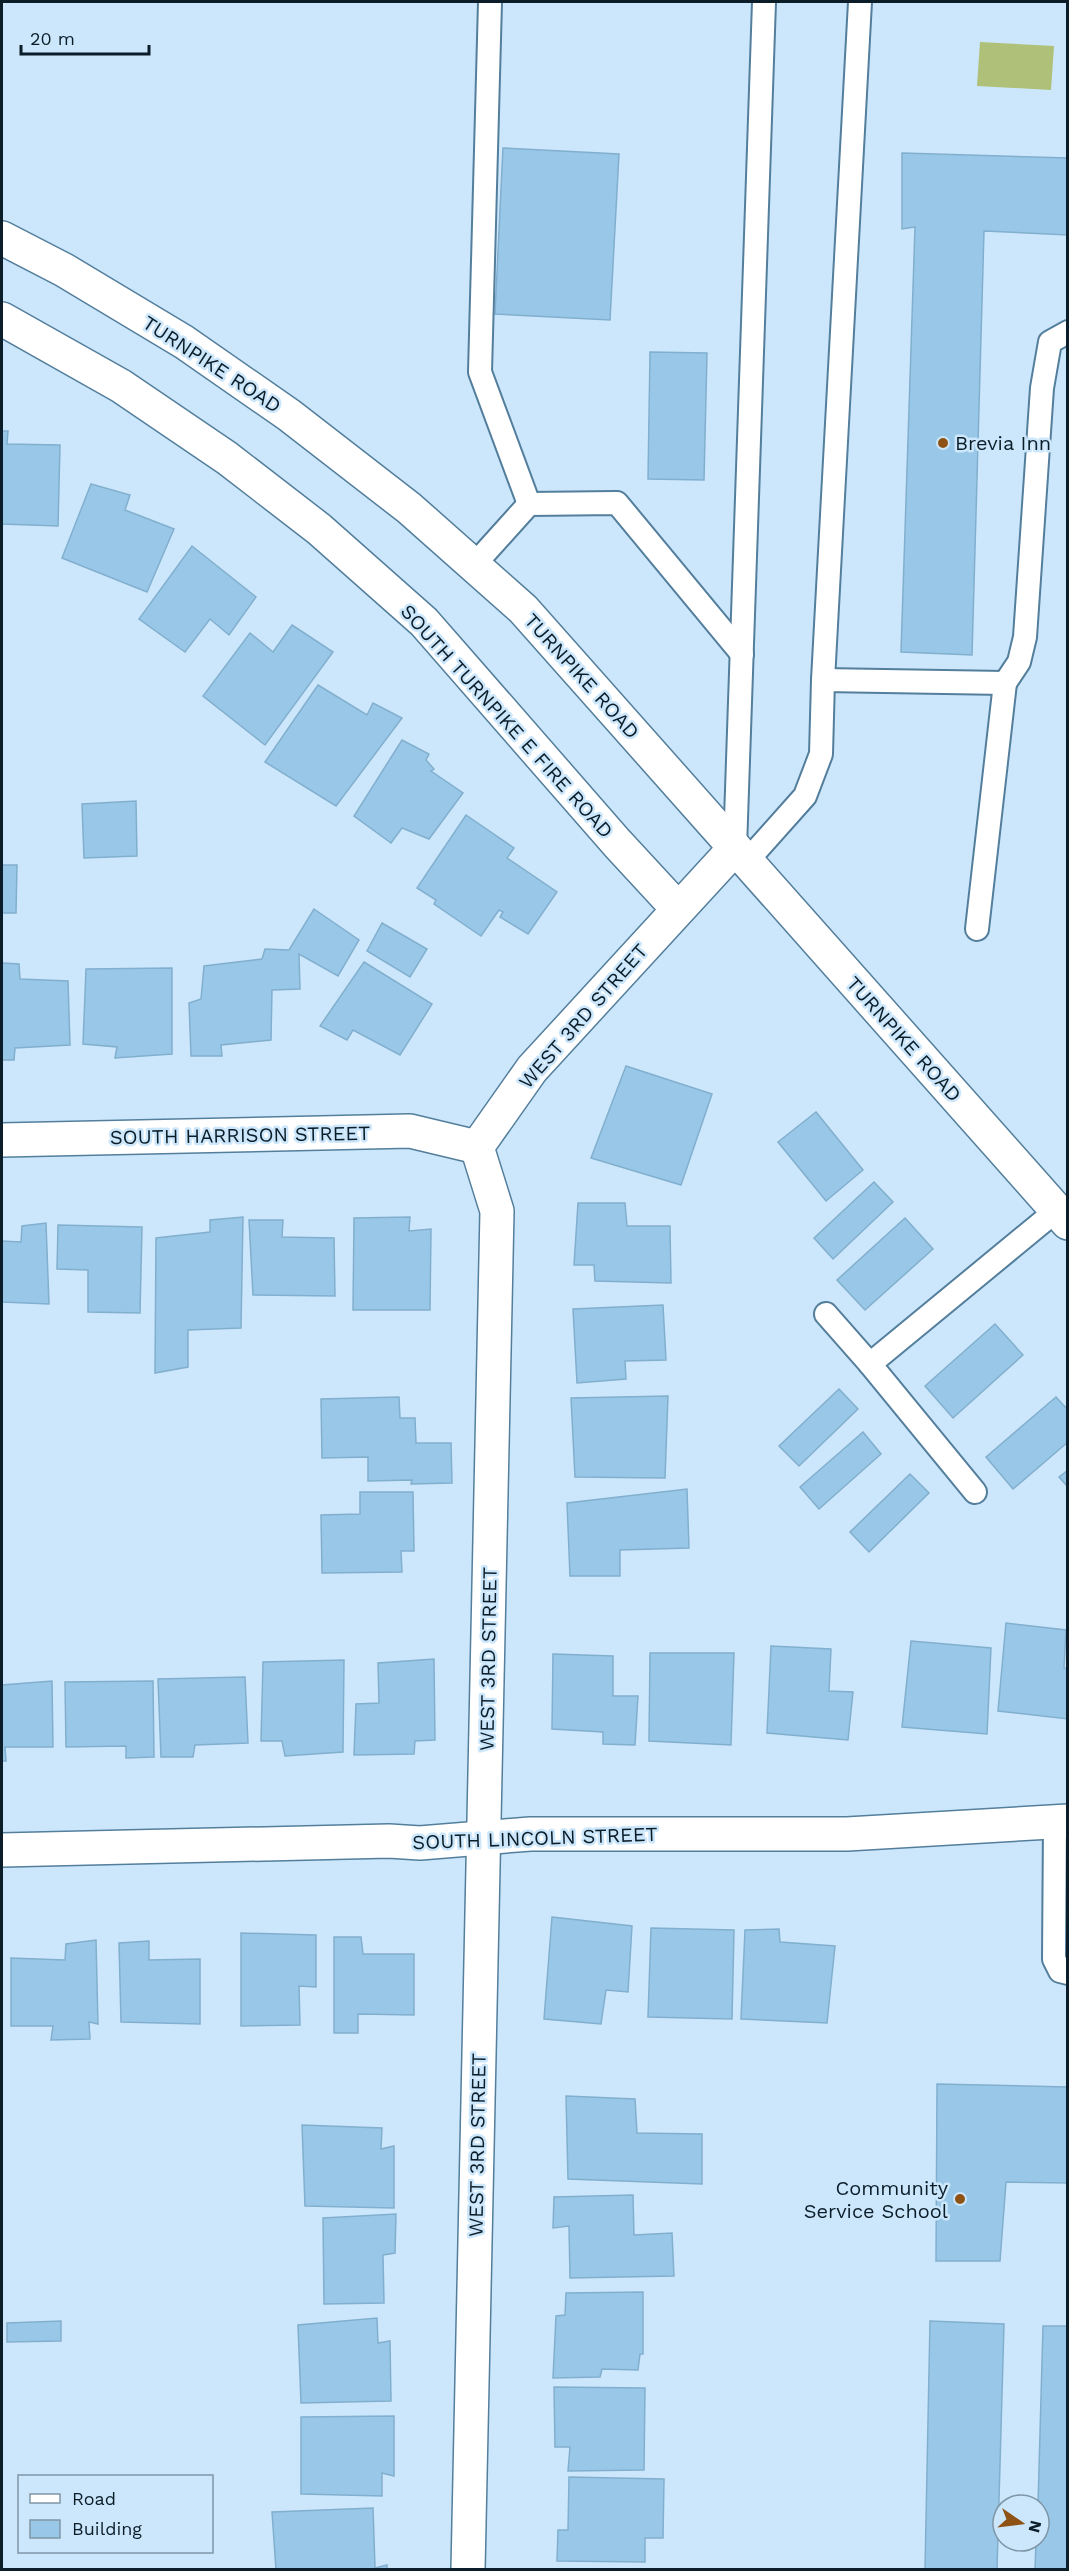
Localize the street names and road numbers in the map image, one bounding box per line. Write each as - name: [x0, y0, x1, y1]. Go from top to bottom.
- street label: TURNPIKE ROAD: [138, 310, 286, 418]
- street label: SOUTH TURNPIKE E FIRE ROAD: [396, 599, 618, 843]
- street label: TURNPIKE ROAD: [519, 608, 645, 744]
- street label: WEST 3RD STREET: [514, 939, 652, 1093]
- street label: TURNPIKE ROAD: [841, 971, 967, 1107]
- street label: SOUTH HARRISON STREET: [110, 1121, 370, 1149]
- street label: WEST 3RD STREET: [474, 1567, 502, 1751]
- street label: SOUTH LINCOLN STREET: [412, 1822, 658, 1854]
- street label: WEST 3RD STREET: [463, 2053, 491, 2237]

